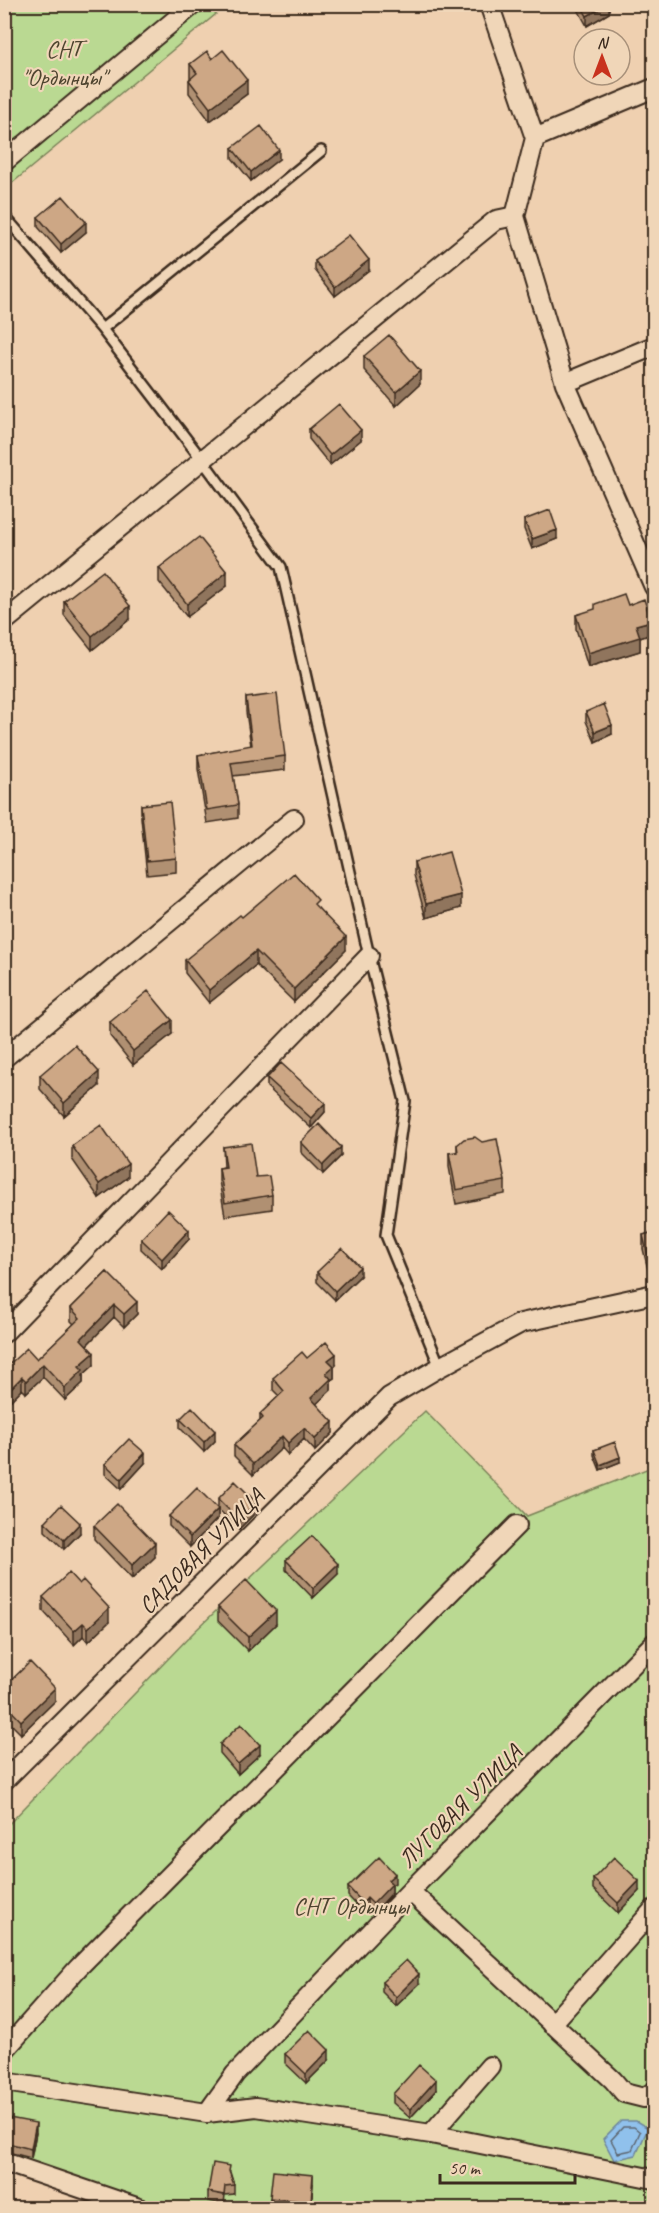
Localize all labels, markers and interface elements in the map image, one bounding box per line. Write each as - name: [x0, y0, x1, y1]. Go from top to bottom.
- north arrow: [572, 27, 632, 87]
- text: N: [597, 33, 610, 53]
- park label: СНТ "Ордынцы": [22, 34, 112, 92]
- street label: САДОВАЯ УЛИЦА: [132, 1481, 271, 1620]
- street label: ЛУГОВАЯ УЛИЦА: [392, 1737, 529, 1874]
- park label: СНТ Ордынцы: [293, 1891, 411, 1921]
- scale bar: [440, 2147, 575, 2185]
- text: 50 m: [449, 2157, 482, 2179]

